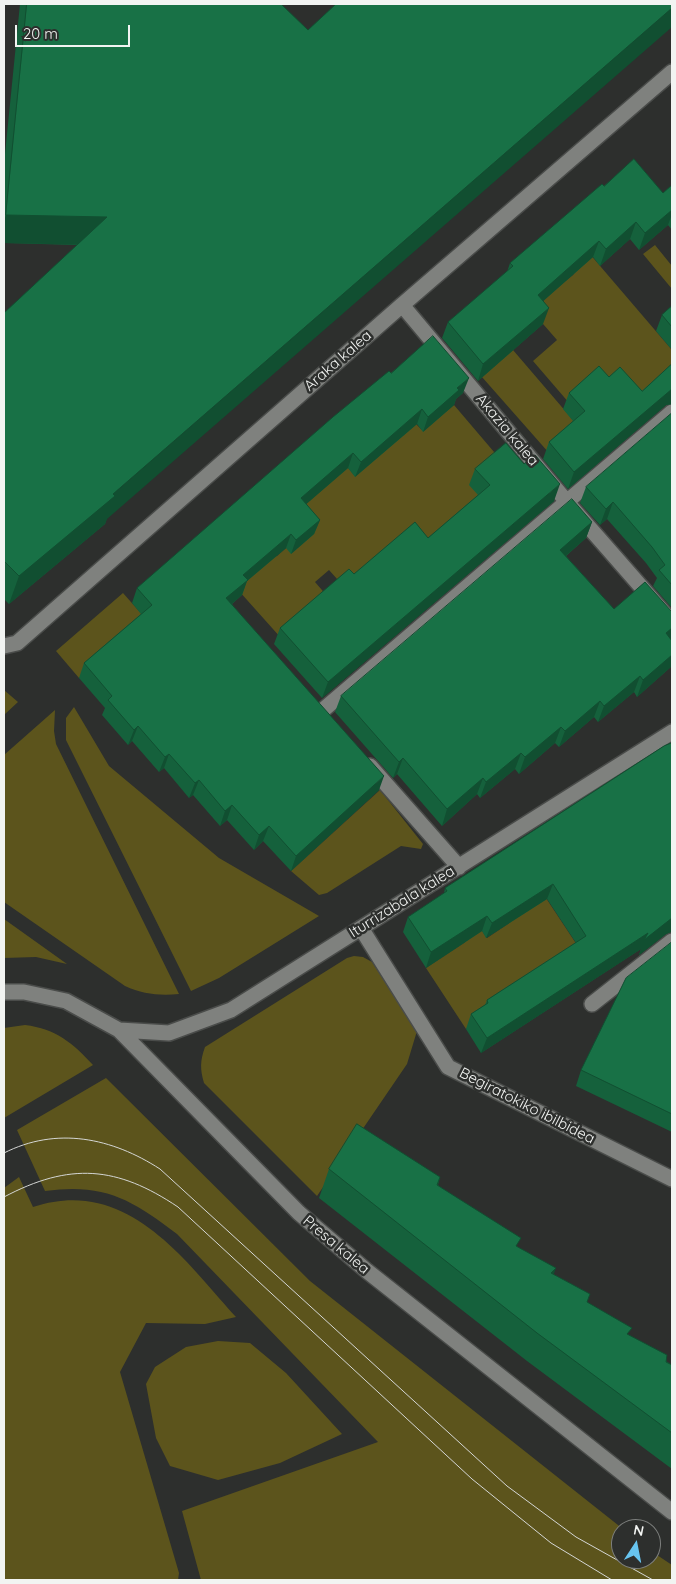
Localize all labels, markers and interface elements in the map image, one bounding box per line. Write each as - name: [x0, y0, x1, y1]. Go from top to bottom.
- scale bar: [18, 15, 132, 47]
- text: 20 m: [23, 24, 58, 43]
- street label: Araka kalea: [301, 327, 375, 395]
- street label: Akazia kalea: [472, 390, 542, 470]
- street label: Iturrizabala kalea: [346, 862, 458, 942]
- street label: Begiratokiko ibilbidea: [456, 1064, 598, 1148]
- street label: Presa kalea: [299, 1212, 373, 1278]
- north arrow: [611, 1519, 661, 1569]
- text: N: [632, 1520, 645, 1540]

